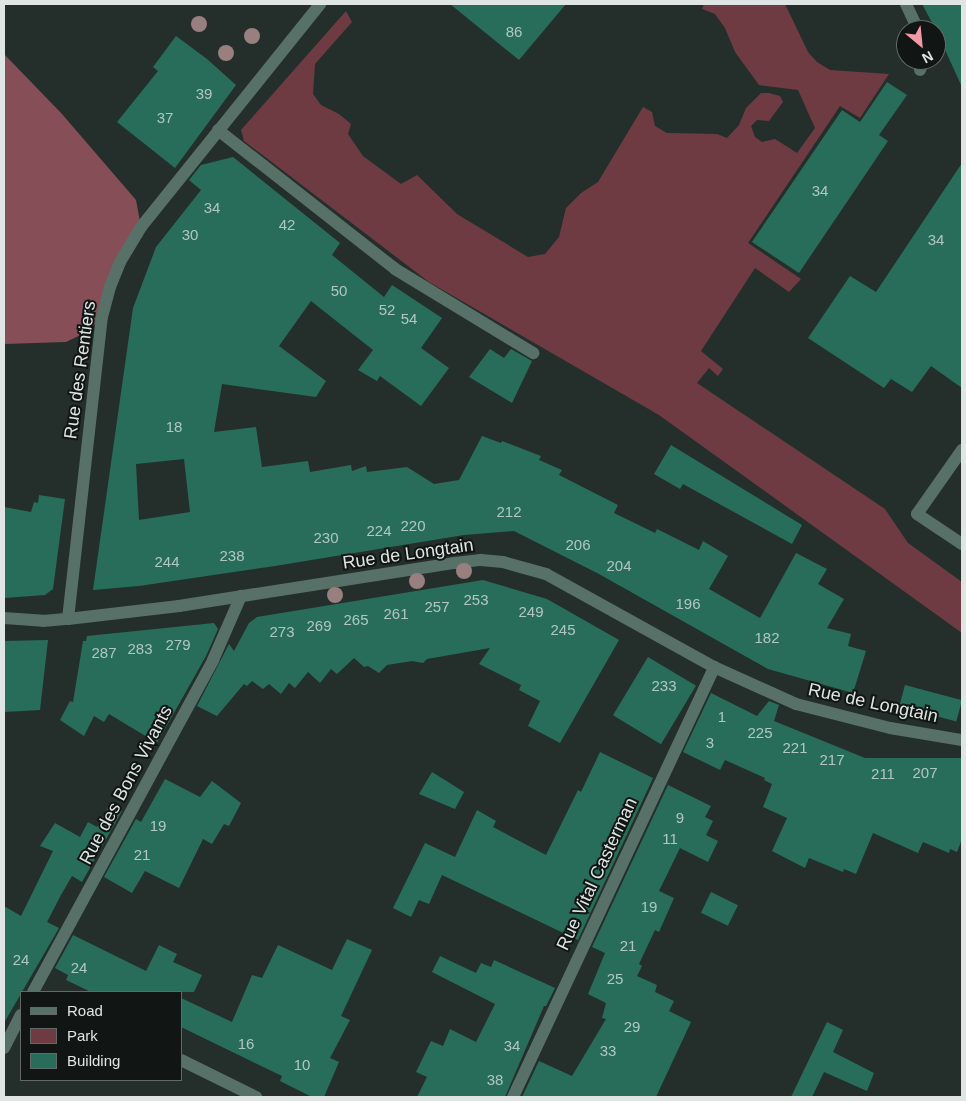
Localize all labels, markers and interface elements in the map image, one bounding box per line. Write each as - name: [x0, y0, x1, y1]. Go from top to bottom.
- north arrow: [896, 20, 946, 70]
- house number: 86: [506, 23, 522, 41]
- text: N: [919, 48, 936, 67]
- house number: 39: [196, 85, 212, 103]
- house number: 37: [157, 109, 173, 127]
- house number: 34: [812, 182, 828, 200]
- house number: 34: [204, 199, 220, 217]
- house number: 42: [279, 216, 295, 234]
- house number: 30: [182, 226, 198, 244]
- house number: 34: [928, 231, 944, 249]
- house number: 50: [331, 282, 347, 300]
- street label: Rue des Rentiers: [60, 300, 100, 440]
- house number: 52: [379, 301, 395, 319]
- house number: 54: [401, 310, 417, 328]
- house number: 18: [166, 418, 182, 436]
- house number: 212: [496, 503, 522, 521]
- house number: 220: [400, 517, 426, 535]
- house number: 224: [366, 522, 392, 540]
- house number: 230: [313, 529, 339, 547]
- street label: Rue de Longtain: [341, 534, 475, 574]
- house number: 206: [565, 536, 591, 554]
- house number: 238: [219, 547, 245, 565]
- house number: 244: [154, 553, 180, 571]
- house number: 204: [606, 557, 632, 575]
- house number: 253: [463, 591, 489, 609]
- house number: 196: [675, 595, 701, 613]
- house number: 257: [424, 598, 450, 616]
- house number: 249: [518, 603, 544, 621]
- house number: 261: [383, 605, 409, 623]
- house number: 265: [343, 611, 369, 629]
- house number: 269: [306, 617, 332, 635]
- house number: 245: [550, 621, 576, 639]
- house number: 273: [269, 623, 295, 641]
- house number: 182: [754, 629, 780, 647]
- house number: 279: [165, 636, 191, 654]
- house number: 283: [127, 640, 153, 658]
- house number: 287: [91, 644, 117, 662]
- house number: 233: [651, 677, 677, 695]
- street label: Rue de Longtain: [806, 679, 940, 727]
- street label: Rue des Bons Vivants: [75, 702, 177, 868]
- house number: 1: [718, 708, 726, 726]
- house number: 225: [747, 724, 773, 742]
- house number: 3: [706, 734, 714, 752]
- house number: 221: [782, 739, 808, 757]
- house number: 217: [819, 751, 845, 769]
- house number: 207: [912, 764, 938, 782]
- house number: 211: [871, 765, 895, 783]
- street label: Rue Vital Casterman: [552, 794, 642, 954]
- house number: 9: [676, 809, 684, 827]
- house number: 19: [150, 817, 166, 835]
- house number: 11: [662, 830, 678, 848]
- house number: 21: [134, 846, 150, 864]
- house number: 19: [641, 898, 657, 916]
- house number: 21: [620, 937, 636, 955]
- house number: 24: [13, 951, 29, 969]
- house number: 24: [71, 959, 87, 977]
- house number: 25: [607, 970, 623, 988]
- legend: [20, 991, 182, 1081]
- text: Road: [67, 1002, 103, 1019]
- house number: 29: [624, 1018, 640, 1036]
- text: Park: [67, 1027, 98, 1044]
- house number: 16: [238, 1035, 254, 1053]
- house number: 34: [504, 1037, 520, 1055]
- house number: 33: [600, 1042, 616, 1060]
- text: Building: [67, 1052, 120, 1069]
- house number: 10: [294, 1056, 310, 1074]
- house number: 38: [487, 1071, 503, 1089]

